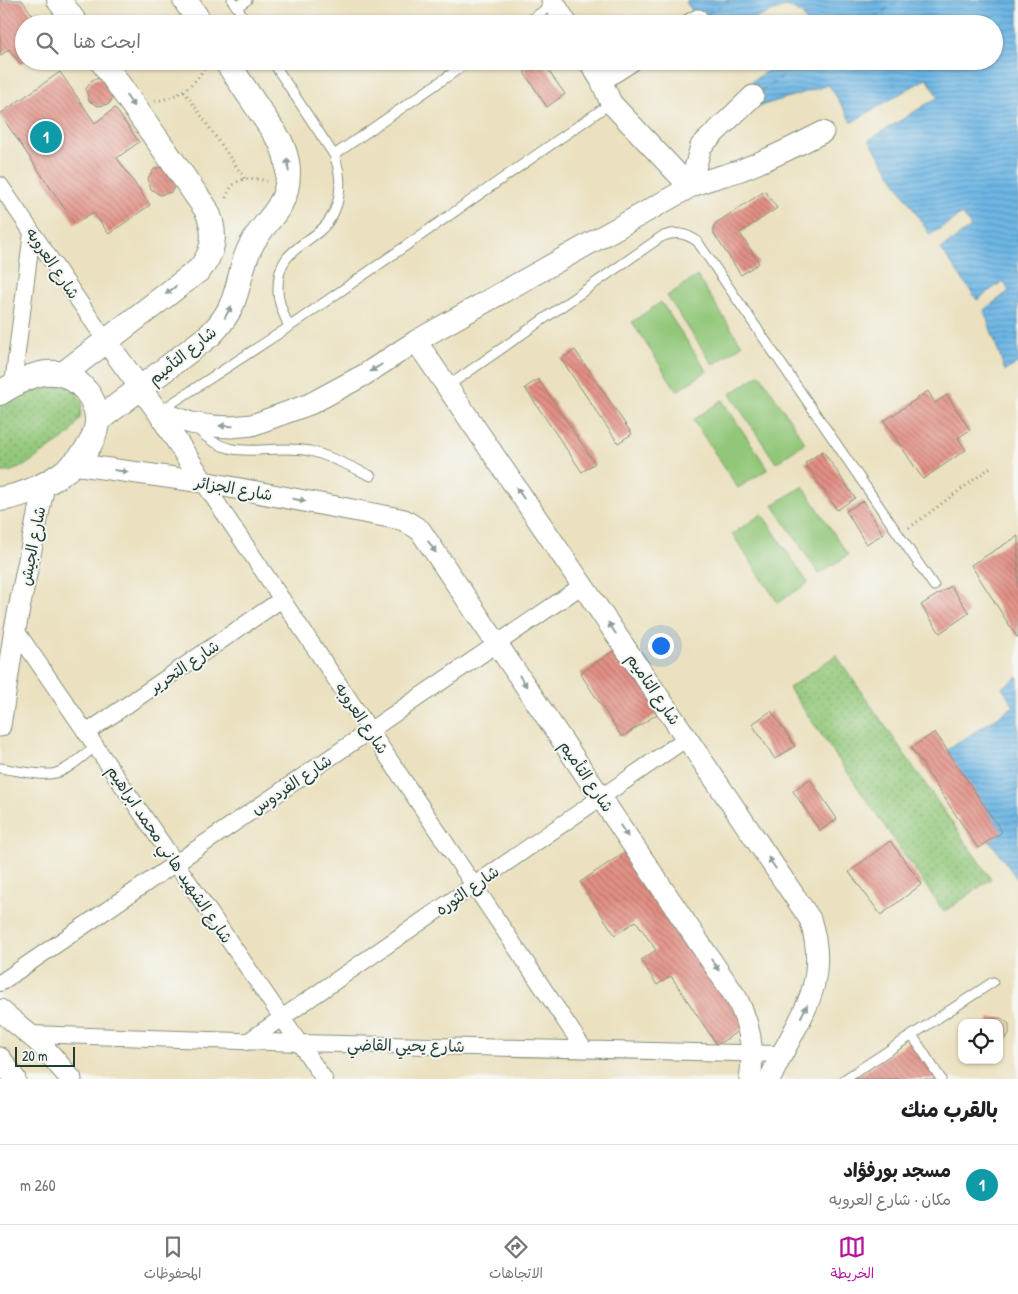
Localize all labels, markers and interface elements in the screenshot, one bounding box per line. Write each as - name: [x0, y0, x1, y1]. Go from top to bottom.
- search box: [15, 15, 1003, 70]
- text: ابحث هنا: [73, 28, 141, 54]
- icon: search: [33, 29, 61, 57]
- one-way arrow: [125, 94, 135, 108]
- pin: 1: [30, 118, 62, 156]
- one-way arrow: [283, 156, 291, 172]
- street label: شارع العروبه: [20, 223, 85, 304]
- one-way arrow: [165, 285, 178, 296]
- one-way arrow: [224, 304, 232, 319]
- street label: شارع التأميم: [143, 321, 222, 391]
- one-way arrow: [369, 364, 382, 373]
- one-way arrow: [218, 422, 234, 430]
- one-way arrow: [113, 467, 129, 475]
- street label: شارع الجزائر: [191, 470, 275, 507]
- one-way arrow: [515, 487, 525, 500]
- one-way arrow: [291, 496, 307, 504]
- street label: شارع الجيش: [14, 504, 51, 588]
- one-way arrow: [428, 540, 437, 553]
- one-way arrow: [607, 621, 617, 634]
- your location: [648, 633, 674, 659]
- street label: شارع التحرير: [143, 635, 224, 699]
- street label: شارع التاميم: [620, 649, 686, 730]
- one-way arrow: [518, 675, 528, 688]
- street label: شارع العروبه: [329, 678, 394, 759]
- street label: شارع التأميم: [553, 736, 619, 817]
- street label: شارع الفردوس: [246, 749, 336, 820]
- street label: شارع الشهيد هاني محمد ابراهيم: [99, 761, 238, 950]
- one-way arrow: [619, 824, 629, 837]
- one-way arrow: [767, 856, 777, 870]
- street label: شارع الثوره: [431, 860, 504, 921]
- one-way arrow: [710, 959, 719, 972]
- one-way arrow: [800, 1003, 808, 1018]
- map controls: [958, 1019, 1003, 1064]
- button: locate: [958, 1019, 1003, 1064]
- street label: شارع يحيي القاضي: [347, 1033, 465, 1061]
- scale bar: [15, 1044, 75, 1067]
- text: 20 m: [22, 1046, 48, 1065]
- text: بالقرب منك: [901, 1095, 998, 1124]
- text: مسجد بورفؤاد: [843, 1157, 951, 1183]
- text: 260 m: [20, 1174, 56, 1196]
- text: 1: [979, 1174, 985, 1196]
- text: مكان · شارع العروبه: [829, 1188, 951, 1210]
- tab: المحفوظات: [144, 1233, 201, 1286]
- tab: الاتجاهات: [489, 1233, 543, 1286]
- tab: الخريطة: [831, 1233, 874, 1286]

